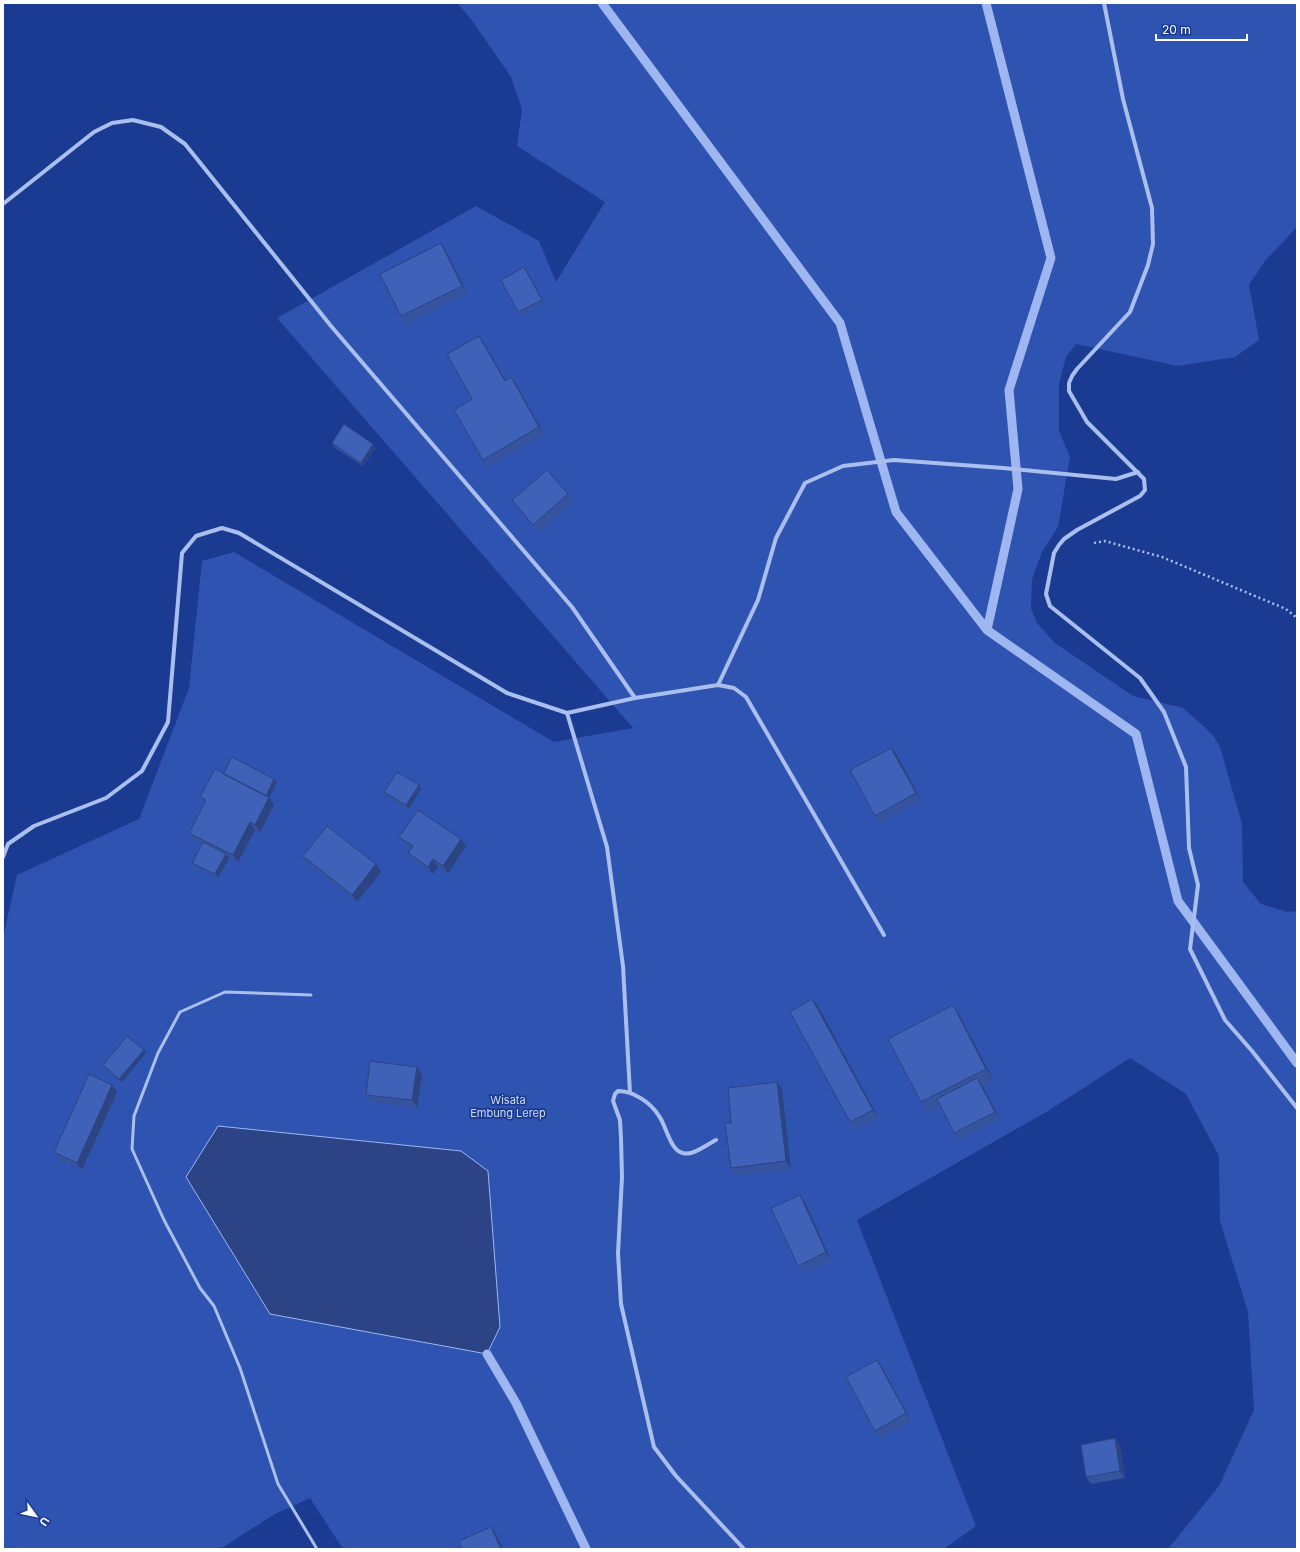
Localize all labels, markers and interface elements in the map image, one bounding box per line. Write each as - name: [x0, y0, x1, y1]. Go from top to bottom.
- scale bar: [1156, 16, 1247, 42]
- text: 20 m: [1162, 22, 1191, 37]
- park label: Wisata Embung Lerep: [470, 1093, 546, 1120]
- north arrow: [16, 1496, 56, 1536]
- text: U: [36, 1514, 52, 1529]

